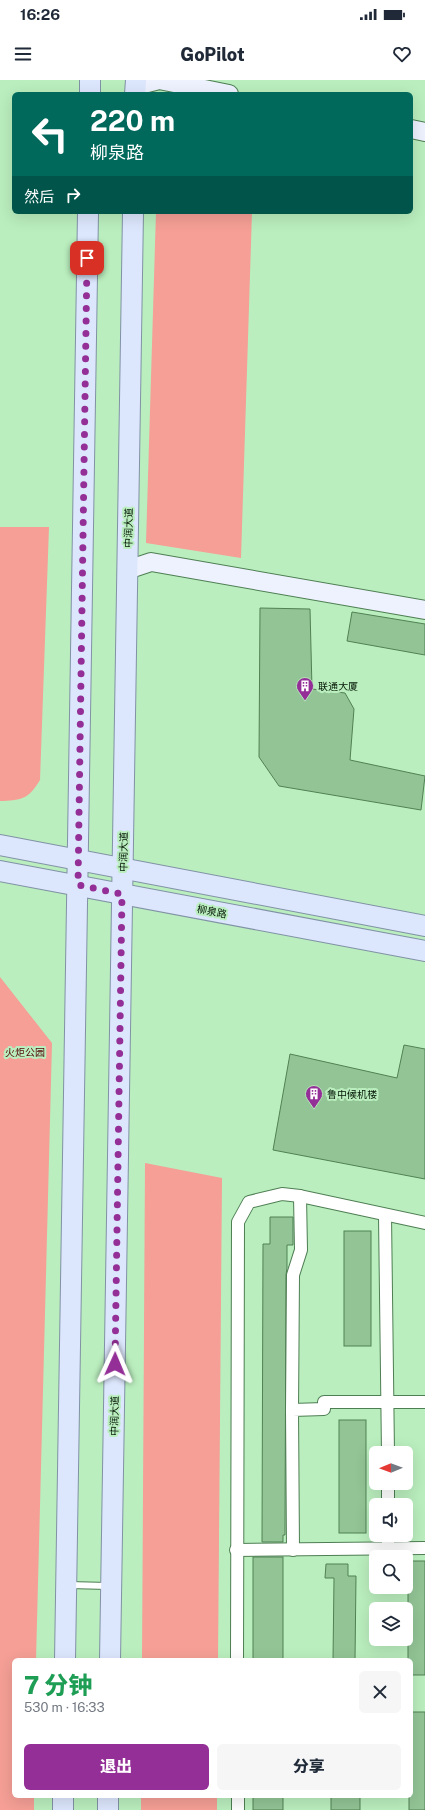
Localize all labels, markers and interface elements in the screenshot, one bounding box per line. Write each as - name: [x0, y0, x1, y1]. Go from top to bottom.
- text: 16:26: [20, 6, 60, 23]
- icon: menu: [12, 43, 34, 65]
- icon: heart: [391, 43, 413, 65]
- text: GoPilot: [180, 44, 245, 65]
- text: 220 m: [90, 104, 175, 137]
- icon: left: [24, 108, 76, 160]
- text: 柳泉路: [90, 142, 144, 163]
- icon: right: [62, 184, 84, 206]
- text: 然后: [24, 188, 54, 205]
- pin: [70, 241, 104, 275]
- icon: arrive: [76, 247, 98, 269]
- street label: 中润大道: [122, 508, 134, 548]
- building icon: 联通大厦: [295, 676, 315, 701]
- place label: 联通大厦: [318, 680, 358, 692]
- street label: 中润大道: [117, 832, 129, 872]
- street label: 柳泉路: [196, 902, 228, 920]
- park label: 火炬公园: [5, 1046, 45, 1058]
- building icon: 鲁中候机楼: [304, 1084, 324, 1109]
- place label: 鲁中候机楼: [327, 1088, 377, 1100]
- position arrow: [94, 1343, 136, 1385]
- street label: 中润大道: [108, 1396, 120, 1436]
- north arrow: [369, 1446, 413, 1490]
- map controls: [369, 1446, 413, 1646]
- button: sound: [369, 1498, 413, 1542]
- button: search: [369, 1550, 413, 1594]
- button: layers: [369, 1602, 413, 1646]
- text: 7 分钟: [24, 1671, 93, 1699]
- button: close: [359, 1671, 401, 1713]
- text: 530 m · 16:33: [24, 1700, 105, 1715]
- button: 退出: [24, 1744, 209, 1790]
- button: 分享: [217, 1744, 401, 1790]

